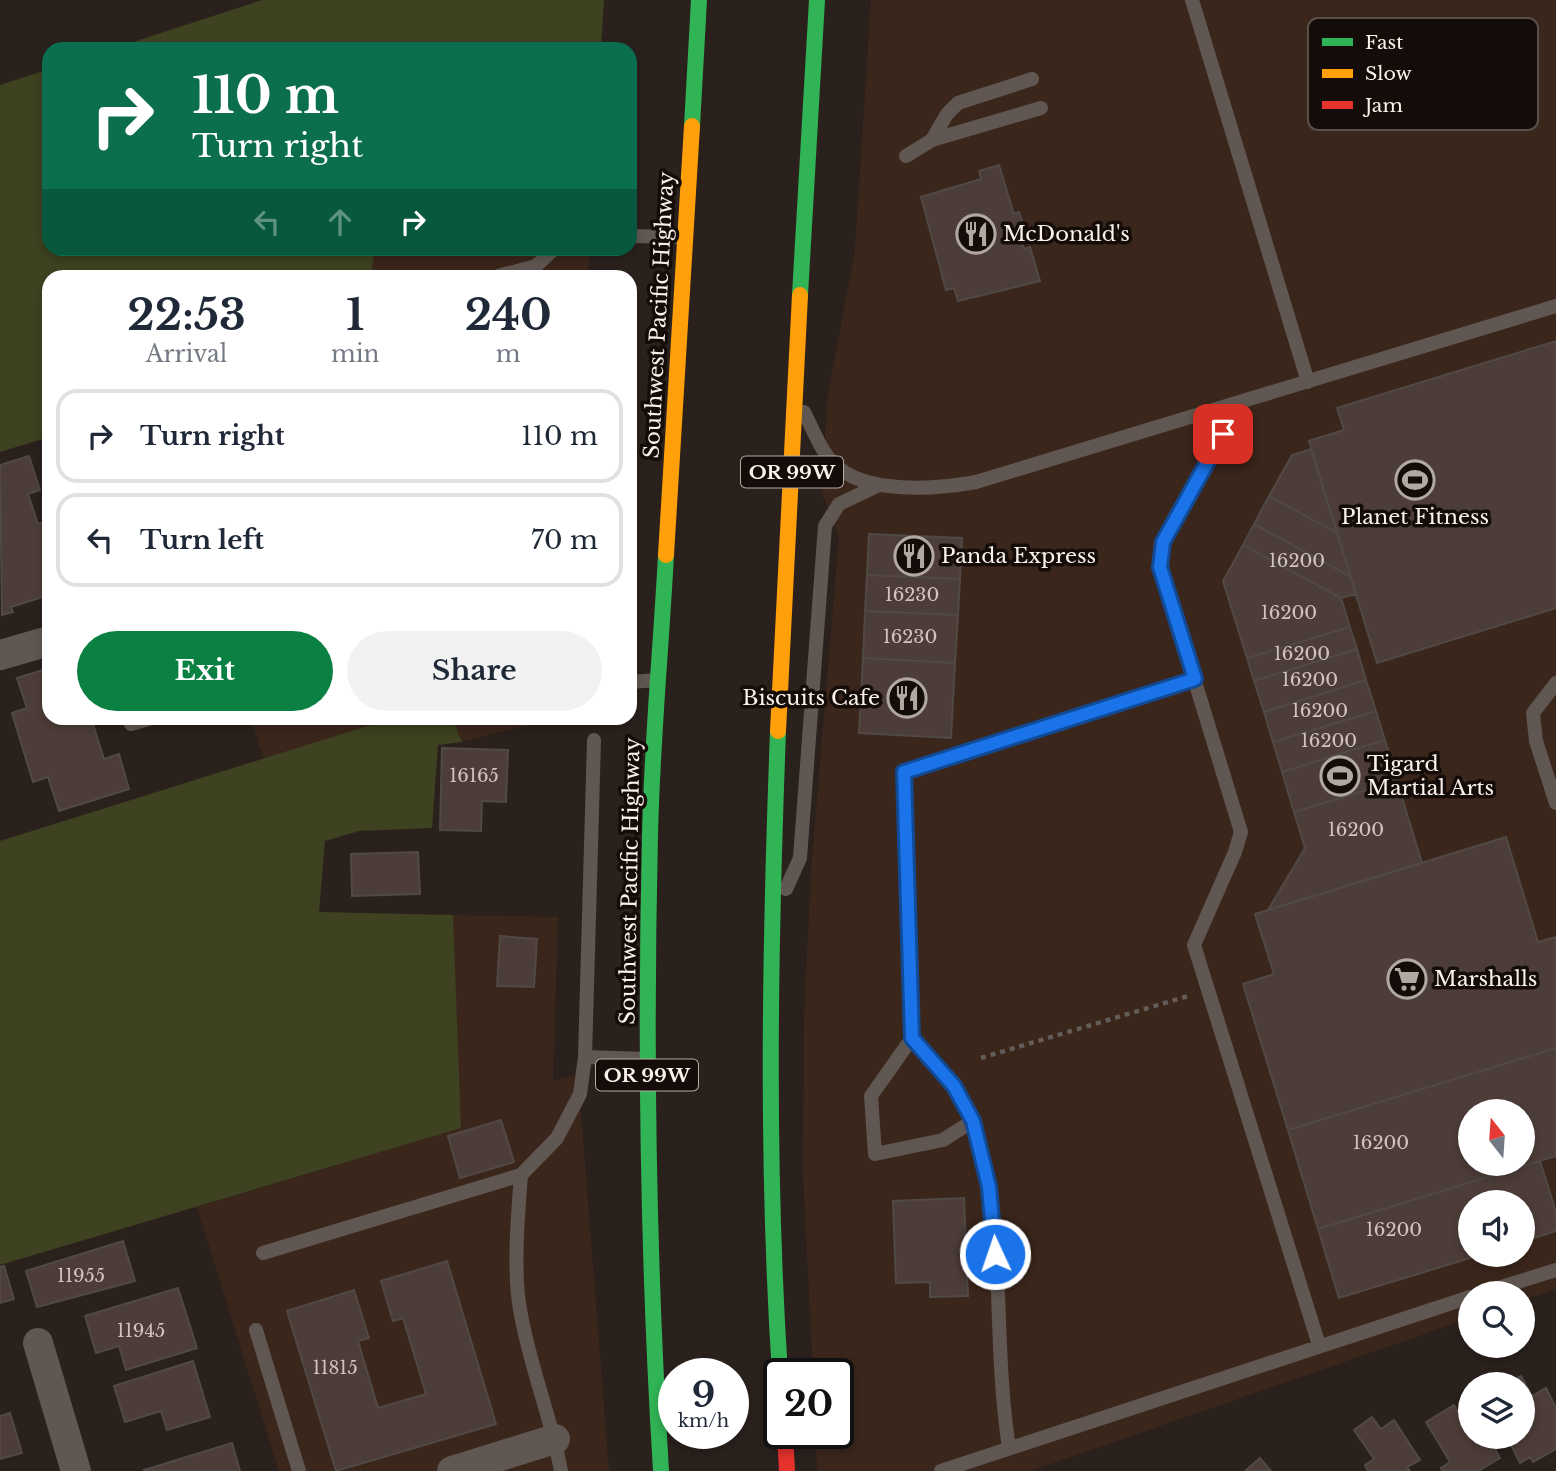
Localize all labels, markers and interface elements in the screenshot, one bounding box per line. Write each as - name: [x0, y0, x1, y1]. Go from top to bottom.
- legend: [1308, 18, 1538, 130]
- text: Fast: [1365, 31, 1404, 54]
- text: Slow: [1365, 62, 1412, 85]
- text: 110 m: [192, 65, 339, 126]
- icon: right: [77, 70, 168, 161]
- text: Jam: [1362, 94, 1403, 117]
- text: Turn right: [192, 126, 363, 166]
- street label: Southwest Pacific Highway: [639, 170, 680, 459]
- icon: left: [248, 203, 286, 241]
- icon: ahead: [321, 203, 359, 241]
- icon: right: [394, 203, 432, 241]
- restaurant icon: McDonald's: [955, 213, 997, 255]
- place label: McDonald's: [1003, 221, 1130, 247]
- text: 22:53: [127, 289, 246, 341]
- text: 1: [346, 289, 364, 341]
- text: 240: [465, 289, 552, 341]
- text: Arrival: [146, 340, 227, 368]
- text: min: [331, 340, 379, 368]
- text: m: [496, 340, 521, 368]
- pin: [1193, 404, 1253, 464]
- icon: arrive: [1204, 415, 1242, 453]
- icon: right: [81, 417, 119, 455]
- text: Turn right: [140, 420, 285, 452]
- text: 110 m: [521, 420, 598, 452]
- road number: OR 99W: [741, 457, 843, 488]
- sports icon: Planet Fitness: [1394, 459, 1436, 501]
- place label: Planet Fitness: [1341, 504, 1489, 530]
- icon: left: [81, 521, 119, 559]
- text: Turn left: [140, 524, 264, 556]
- text: 70 m: [531, 524, 598, 556]
- restaurant icon: Panda Express: [893, 535, 935, 577]
- place label: Panda Express: [941, 543, 1096, 569]
- house number: 16200: [1269, 550, 1325, 572]
- house number: 16230: [885, 584, 939, 606]
- house number: 16200: [1261, 602, 1317, 624]
- house number: 16230: [883, 626, 937, 648]
- button: Exit: [77, 631, 333, 711]
- button: Share: [347, 631, 602, 711]
- house number: 16200: [1274, 643, 1330, 665]
- house number: 16200: [1282, 669, 1338, 691]
- restaurant icon: Biscuits Cafe: [886, 677, 928, 719]
- place label: Biscuits Cafe: [742, 685, 880, 711]
- house number: 16200: [1292, 700, 1348, 722]
- house number: 16200: [1301, 730, 1357, 752]
- street label: Southwest Pacific Highway: [614, 737, 646, 1025]
- place label: Tigard Martial Arts: [1367, 751, 1494, 801]
- sports icon: Tigard Martial Arts: [1319, 755, 1361, 797]
- house number: 16165: [449, 765, 499, 787]
- house number: 16200: [1328, 819, 1384, 841]
- supermarket icon: Marshalls: [1386, 958, 1428, 1000]
- place label: Marshalls: [1434, 966, 1537, 992]
- road number: OR 99W: [596, 1060, 698, 1091]
- north arrow: [1458, 1099, 1535, 1176]
- map controls: [1458, 1099, 1535, 1449]
- house number: 16200: [1353, 1132, 1409, 1154]
- button: sound: [1458, 1190, 1535, 1267]
- position arrow: [958, 1217, 1032, 1291]
- house number: 16200: [1366, 1219, 1422, 1241]
- house number: 11955: [57, 1265, 105, 1287]
- button: search: [1458, 1281, 1535, 1358]
- house number: 11945: [117, 1320, 165, 1342]
- house number: 11815: [312, 1357, 358, 1379]
- speed limit sign: 20: [763, 1358, 854, 1449]
- button: layers: [1458, 1372, 1535, 1449]
- text: 9: [692, 1373, 715, 1416]
- text: km/h: [678, 1410, 729, 1432]

